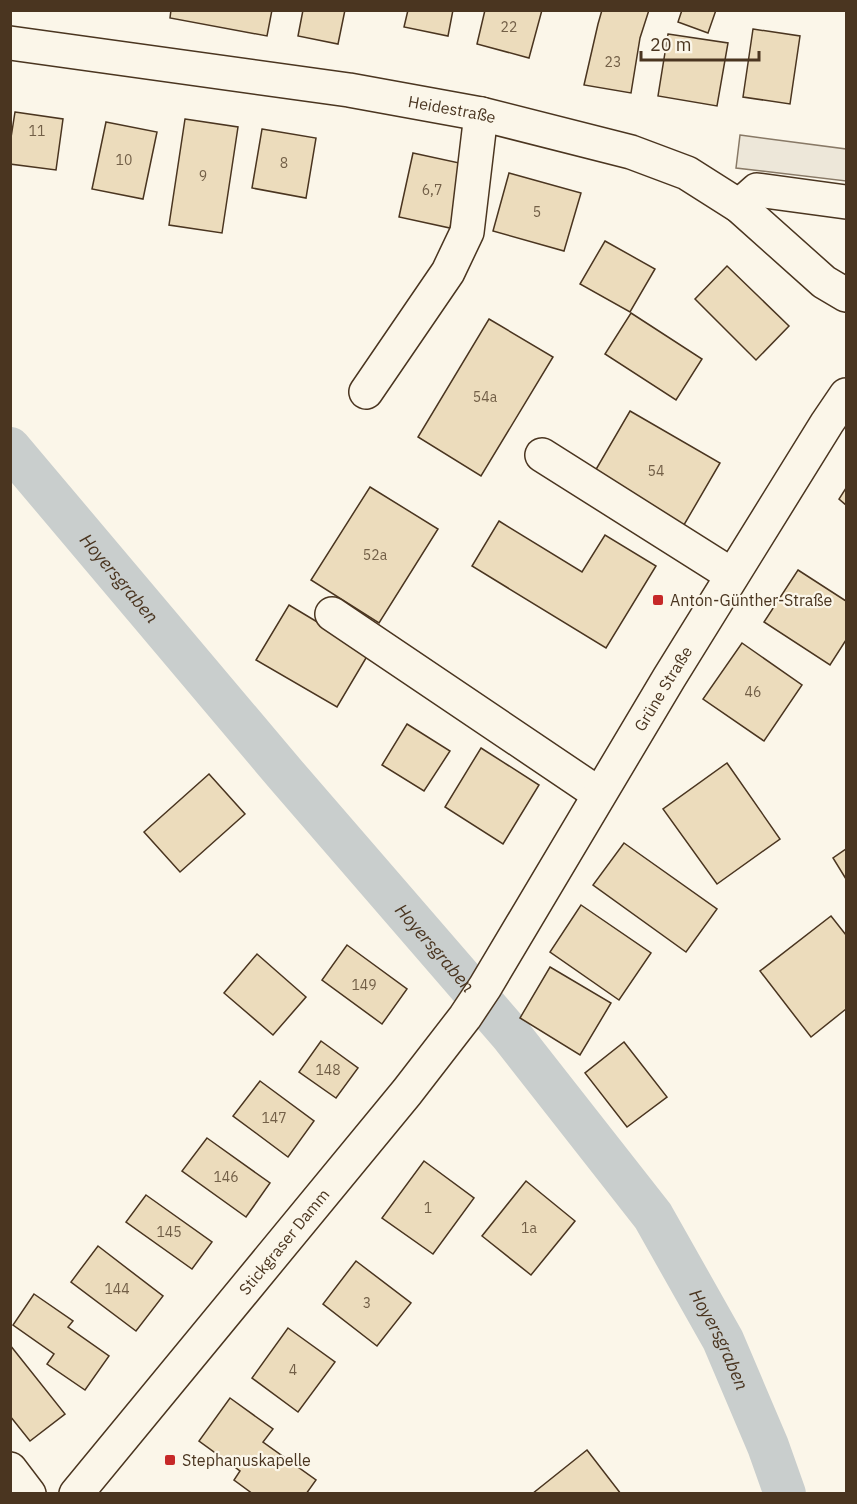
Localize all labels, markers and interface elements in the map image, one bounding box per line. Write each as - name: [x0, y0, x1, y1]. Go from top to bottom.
- house number: 22: [501, 18, 517, 36]
- scale bar: [641, 24, 760, 62]
- text: 20 m: [650, 33, 692, 56]
- house number: 23: [605, 53, 621, 71]
- street label: Heidestraße: [407, 91, 498, 127]
- house number: 11: [29, 122, 45, 140]
- house number: 10: [116, 151, 132, 169]
- house number: 8: [280, 154, 288, 172]
- house number: 9: [199, 167, 207, 185]
- house number: 6,7: [422, 181, 442, 199]
- house number: 5: [533, 203, 541, 221]
- house number: 54a: [473, 388, 498, 406]
- house number: 54: [648, 462, 664, 480]
- water label: Hoyersgraben: [75, 528, 164, 627]
- house number: 52a: [363, 546, 388, 564]
- place label: Anton-Günther-Straße: [670, 590, 832, 610]
- marker: Anton-Günther-Straße: [651, 593, 665, 607]
- street label: Grüne Straße: [630, 642, 696, 735]
- house number: 46: [745, 683, 761, 701]
- water label: Hoyersgraben: [391, 898, 480, 997]
- house number: 149: [351, 976, 377, 994]
- house number: 148: [315, 1061, 341, 1079]
- house number: 147: [261, 1109, 287, 1127]
- house number: 146: [213, 1168, 239, 1186]
- street label: Stickgraser Damm: [234, 1184, 333, 1299]
- house number: 1: [424, 1199, 432, 1217]
- house number: 1a: [521, 1219, 537, 1237]
- house number: 145: [156, 1223, 182, 1241]
- house number: 144: [104, 1280, 130, 1298]
- water label: Hoyersgraben: [685, 1285, 754, 1393]
- house number: 3: [363, 1294, 371, 1312]
- house number: 4: [289, 1361, 297, 1379]
- place label: Stephanuskapelle: [182, 1450, 311, 1470]
- marker: Stephanuskapelle: [163, 1453, 177, 1467]

